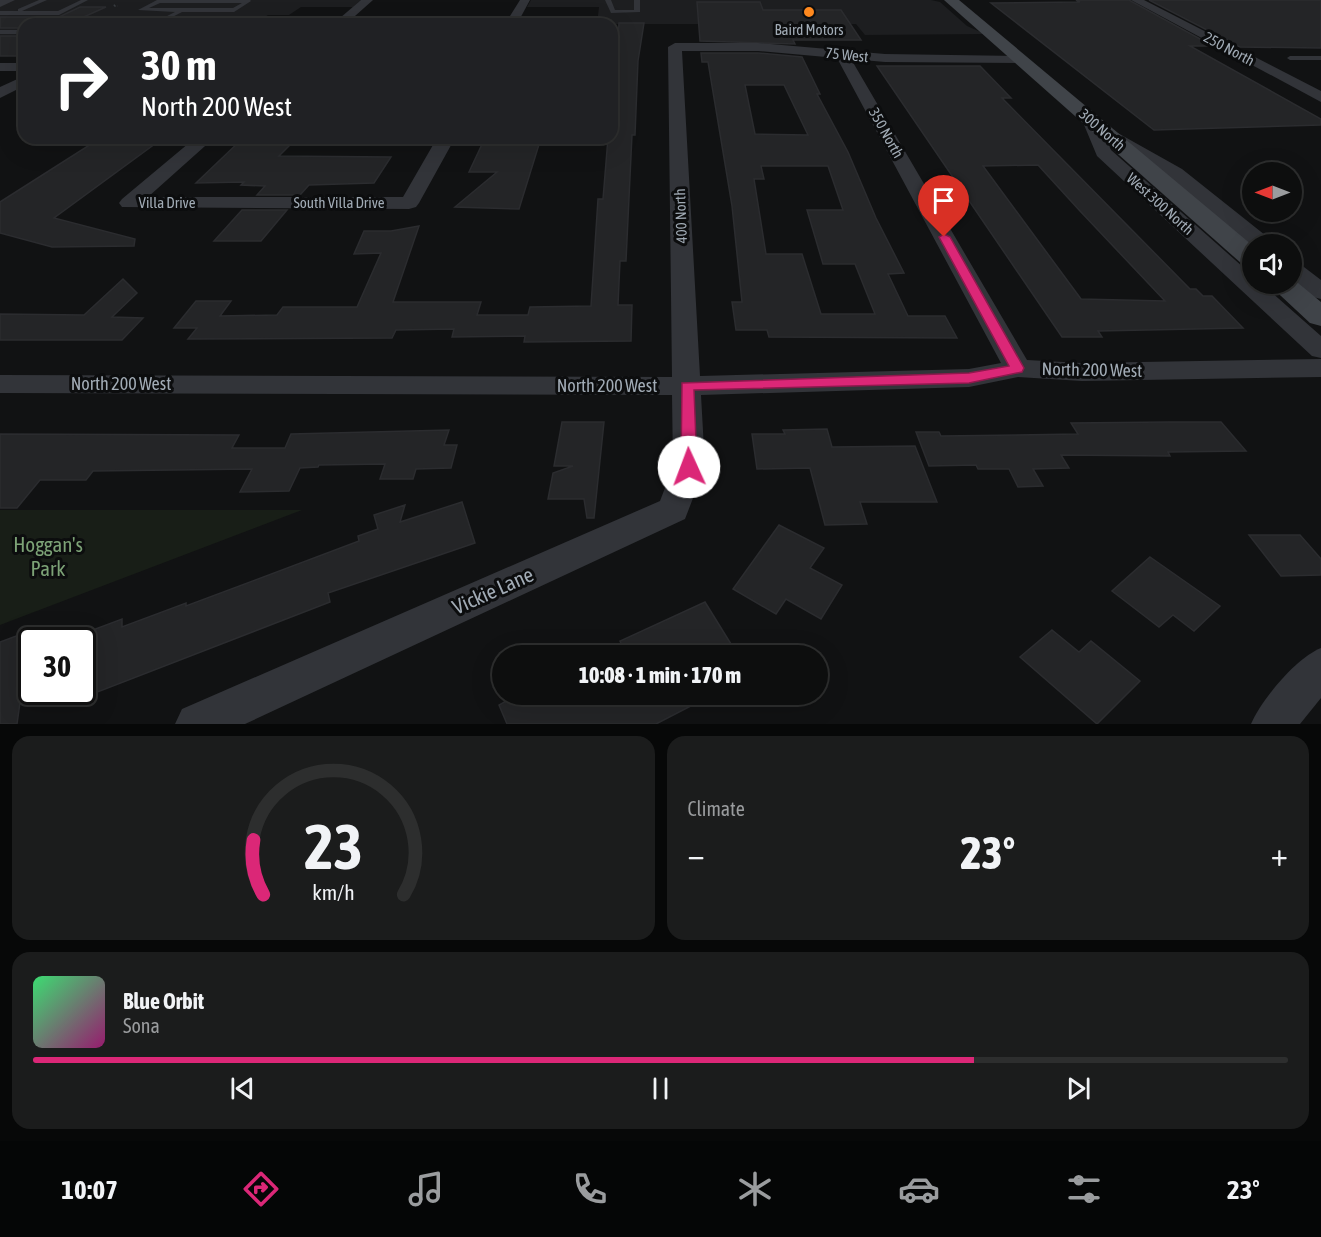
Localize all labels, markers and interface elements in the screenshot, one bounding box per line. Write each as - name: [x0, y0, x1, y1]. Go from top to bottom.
- marker: Baird Motors: [802, 5, 816, 19]
- place label: Baird Motors: [774, 21, 844, 38]
- street label: 250 North: [1201, 28, 1257, 69]
- text: 30 m: [141, 41, 216, 89]
- icon: right: [42, 42, 120, 120]
- street label: 75 West: [825, 44, 869, 65]
- text: North 200 West: [141, 91, 292, 122]
- street label: 350 North: [866, 105, 907, 161]
- street label: 300 North: [1076, 105, 1129, 154]
- north arrow: [1242, 162, 1302, 222]
- map controls: [1242, 162, 1302, 294]
- street label: West 300 North: [1123, 169, 1197, 238]
- pin: [918, 175, 969, 237]
- icon: arrive: [927, 184, 960, 217]
- street label: 400 North: [671, 188, 690, 244]
- street label: Villa Drive: [139, 194, 196, 211]
- street label: South Villa Drive: [293, 194, 385, 211]
- button: sound: [1242, 234, 1302, 294]
- street label: North 200 West: [1042, 358, 1143, 381]
- street label: North 200 West: [71, 373, 171, 394]
- street label: North 200 West: [557, 375, 657, 396]
- position arrow: [657, 435, 721, 499]
- park label: Hoggan's Park: [13, 532, 83, 580]
- street label: Vickie Lane: [448, 562, 537, 619]
- speed limit sign: 30: [18, 627, 96, 705]
- text: 10:08 · 1 min · 170 m: [579, 662, 741, 688]
- text: Climate: [688, 797, 745, 820]
- text: 23: [304, 811, 363, 882]
- text: 23°: [960, 827, 1015, 879]
- text: −: [688, 835, 705, 873]
- text: +: [1271, 835, 1288, 873]
- text: km/h: [312, 880, 355, 905]
- text: Blue Orbit: [123, 988, 204, 1014]
- text: Sona: [123, 1014, 160, 1037]
- icon: previous: [226, 1072, 259, 1105]
- icon: pause: [644, 1072, 677, 1105]
- icon: next: [1062, 1072, 1095, 1105]
- icon: directions: [240, 1168, 282, 1210]
- icon: music: [405, 1168, 447, 1210]
- icon: phone: [569, 1168, 611, 1210]
- icon: climate: [734, 1168, 776, 1210]
- icon: car: [898, 1168, 940, 1210]
- icon: filters: [1063, 1168, 1105, 1210]
- text: 10:07: [61, 1174, 118, 1205]
- text: 23°: [1227, 1174, 1260, 1205]

